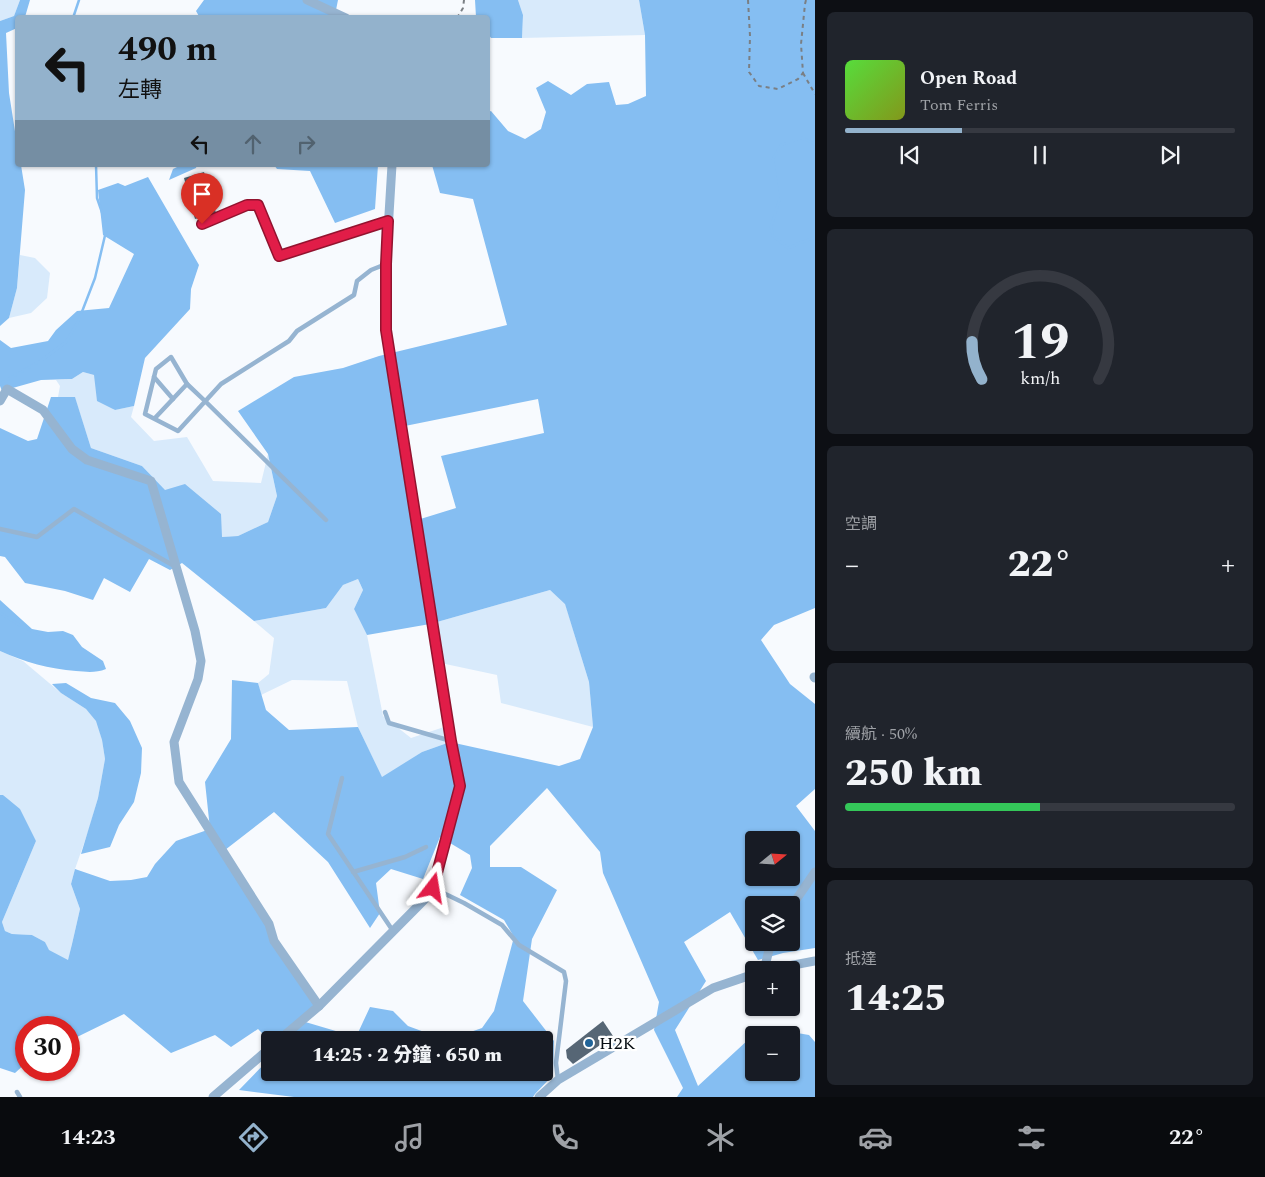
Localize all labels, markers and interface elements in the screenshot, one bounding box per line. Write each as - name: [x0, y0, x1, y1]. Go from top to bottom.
- text: 490 m: [118, 23, 217, 76]
- icon: left: [35, 35, 100, 100]
- text: Open Road: [920, 64, 1017, 93]
- text: 左轉: [118, 74, 162, 107]
- text: Tom Ferris: [920, 93, 998, 117]
- icon: left: [186, 130, 214, 158]
- icon: ahead: [239, 130, 267, 158]
- icon: right: [292, 130, 320, 158]
- icon: previous: [896, 141, 924, 169]
- icon: pause: [1026, 141, 1054, 169]
- icon: next: [1156, 141, 1184, 169]
- pin: [181, 173, 223, 224]
- icon: arrive: [188, 180, 216, 208]
- text: 19: [1011, 303, 1069, 382]
- text: km/h: [1020, 365, 1060, 392]
- text: 空調: [845, 512, 877, 536]
- text: 22°: [1008, 536, 1072, 594]
- text: −: [845, 544, 859, 587]
- text: +: [1221, 544, 1235, 587]
- text: 續航 · 50%: [845, 722, 917, 746]
- text: 250 km: [845, 745, 982, 803]
- north arrow: [745, 831, 800, 886]
- map controls: [745, 831, 800, 1081]
- position arrow: [406, 861, 458, 913]
- button: layers: [745, 896, 800, 951]
- text: 抵達: [845, 947, 877, 971]
- button: +: [745, 961, 800, 1016]
- text: 14:25: [845, 970, 947, 1028]
- speed limit sign: 30: [15, 1016, 80, 1081]
- button: −: [745, 1026, 800, 1081]
- place label: H2K: [599, 1030, 636, 1057]
- marker: H2K: [583, 1037, 595, 1049]
- text: 14:25 · 2 分鐘 · 650 m: [312, 1041, 502, 1070]
- icon: directions: [236, 1120, 271, 1155]
- icon: music: [392, 1120, 427, 1155]
- icon: phone: [547, 1120, 582, 1155]
- icon: climate: [703, 1120, 738, 1155]
- icon: car: [858, 1120, 893, 1155]
- icon: filters: [1014, 1120, 1049, 1155]
- text: 14:23: [60, 1121, 116, 1154]
- text: 22°: [1169, 1121, 1205, 1154]

